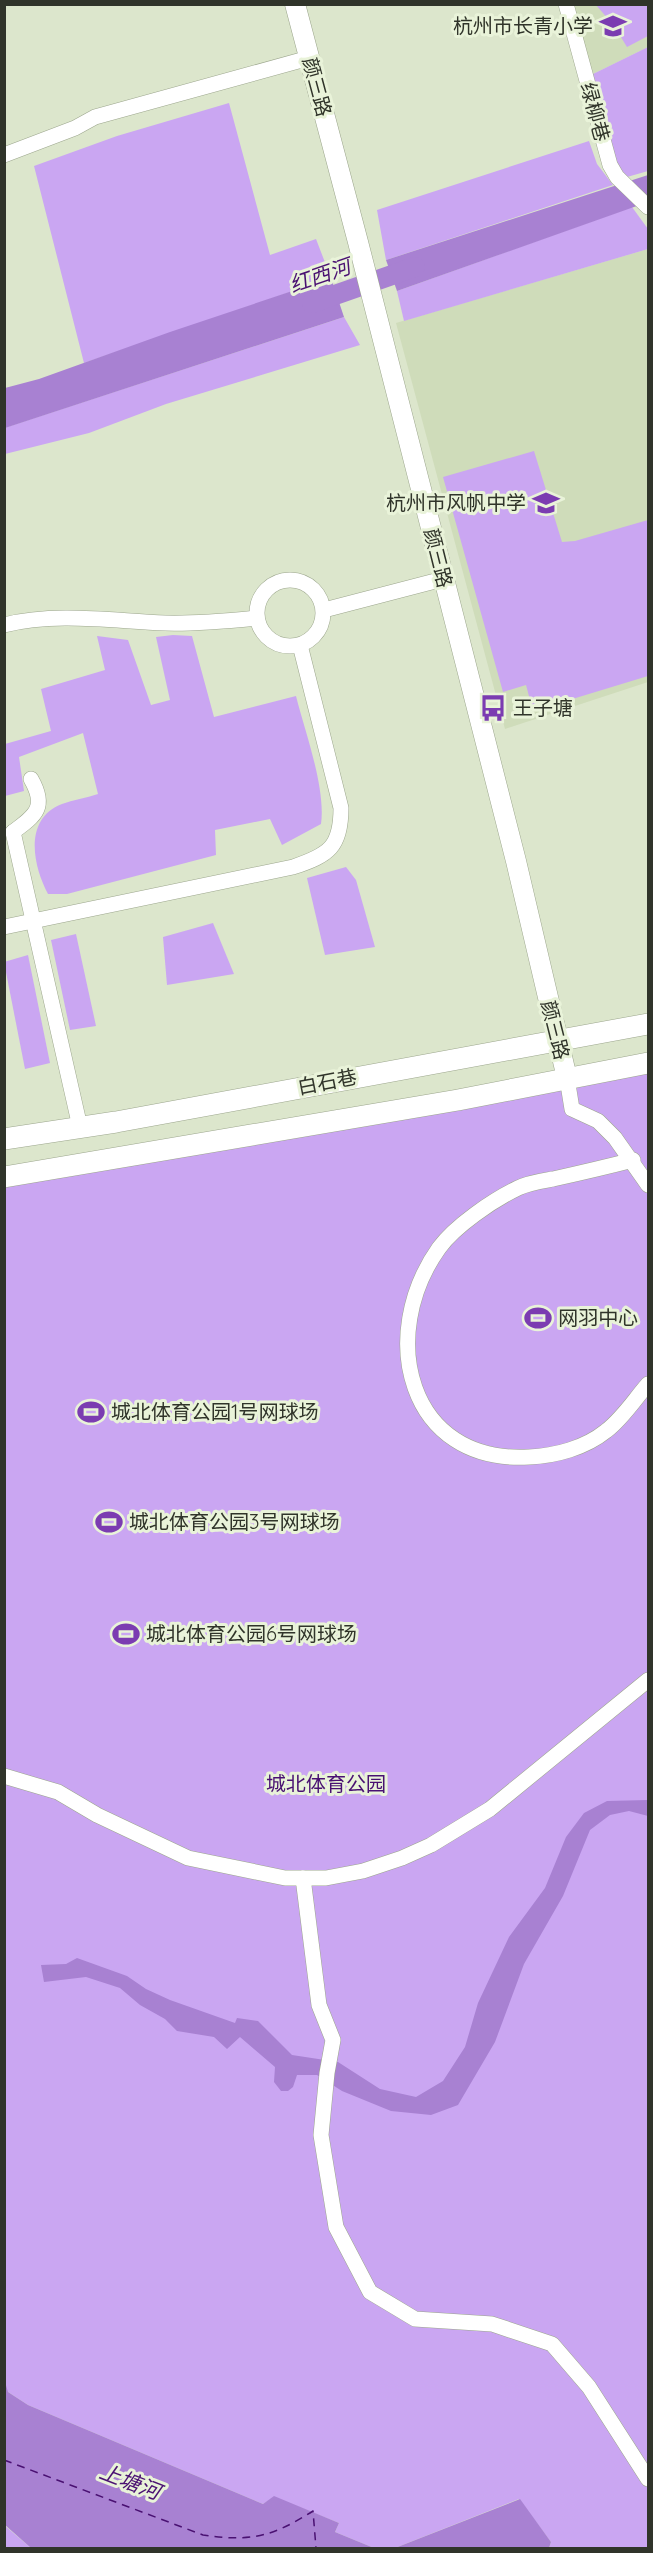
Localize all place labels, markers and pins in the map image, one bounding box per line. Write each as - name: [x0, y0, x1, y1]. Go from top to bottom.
- school or university icon: 杭州市长青小学: [598, 11, 628, 41]
- place label: 杭州市长青小学: [453, 13, 593, 38]
- school or university icon: 杭州市风帆中学: [531, 488, 561, 518]
- place label: 杭州市风帆中学: [386, 490, 526, 515]
- bus stop icon: 王子塘: [478, 693, 508, 723]
- place label: 王子塘: [513, 695, 573, 720]
- sports icon: 网羽中心: [523, 1303, 553, 1333]
- place label: 网羽中心: [558, 1305, 638, 1330]
- sports icon: 城北体育公园1号网球场: [76, 1397, 106, 1427]
- place label: 城北体育公园1号网球场: [111, 1399, 318, 1424]
- sports icon: 城北体育公园3号网球场: [94, 1507, 124, 1537]
- place label: 城北体育公园3号网球场: [129, 1509, 339, 1534]
- sports icon: 城北体育公园6号网球场: [111, 1619, 141, 1649]
- place label: 城北体育公园6号网球场: [146, 1621, 357, 1646]

